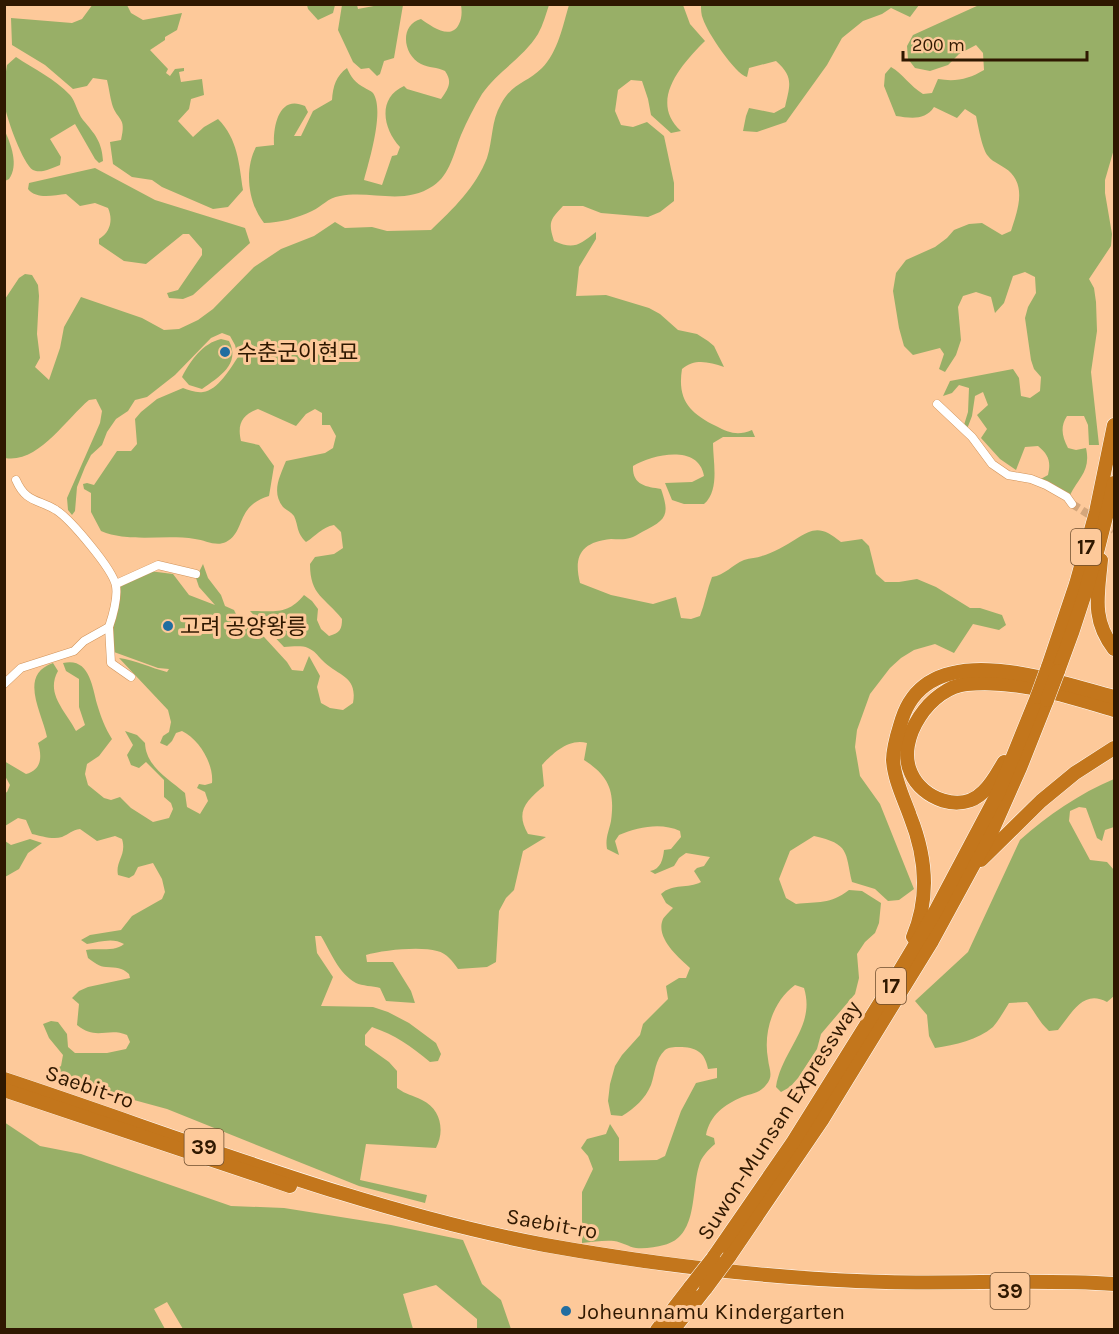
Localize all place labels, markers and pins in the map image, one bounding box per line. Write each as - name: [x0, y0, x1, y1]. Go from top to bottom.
- place label: 수춘군이현묘: [237, 340, 358, 366]
- marker: 수춘군이현묘: [218, 345, 232, 359]
- place label: 고려 공양왕릉: [180, 614, 307, 640]
- marker: 고려 공양왕릉: [161, 619, 175, 633]
- place label: Joheunnamu Kindergarten: [578, 1299, 845, 1325]
- marker: Joheunnamu Kindergarten: [559, 1304, 573, 1318]

